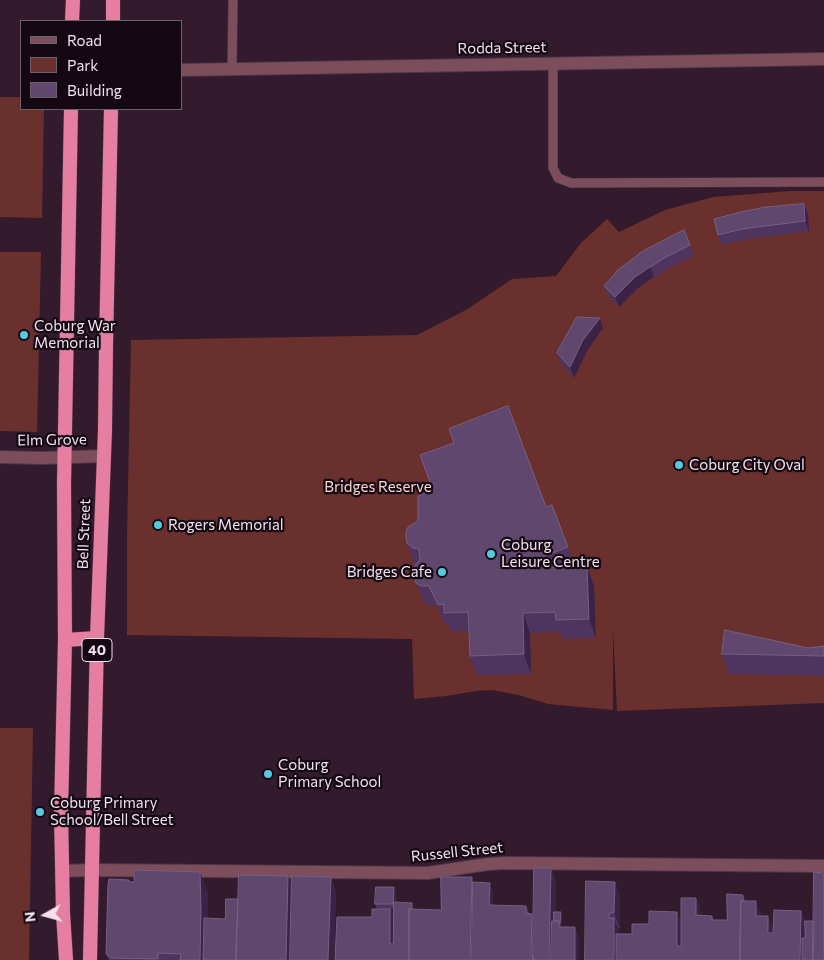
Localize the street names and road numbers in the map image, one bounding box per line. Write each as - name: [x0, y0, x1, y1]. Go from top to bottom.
- street label: Rodda Street: [457, 38, 547, 58]
- street label: Elm Grove: [17, 430, 87, 450]
- street label: Bell Street: [74, 498, 94, 570]
- road number: 40: [82, 638, 112, 662]
- street label: Russell Street: [410, 838, 504, 866]

